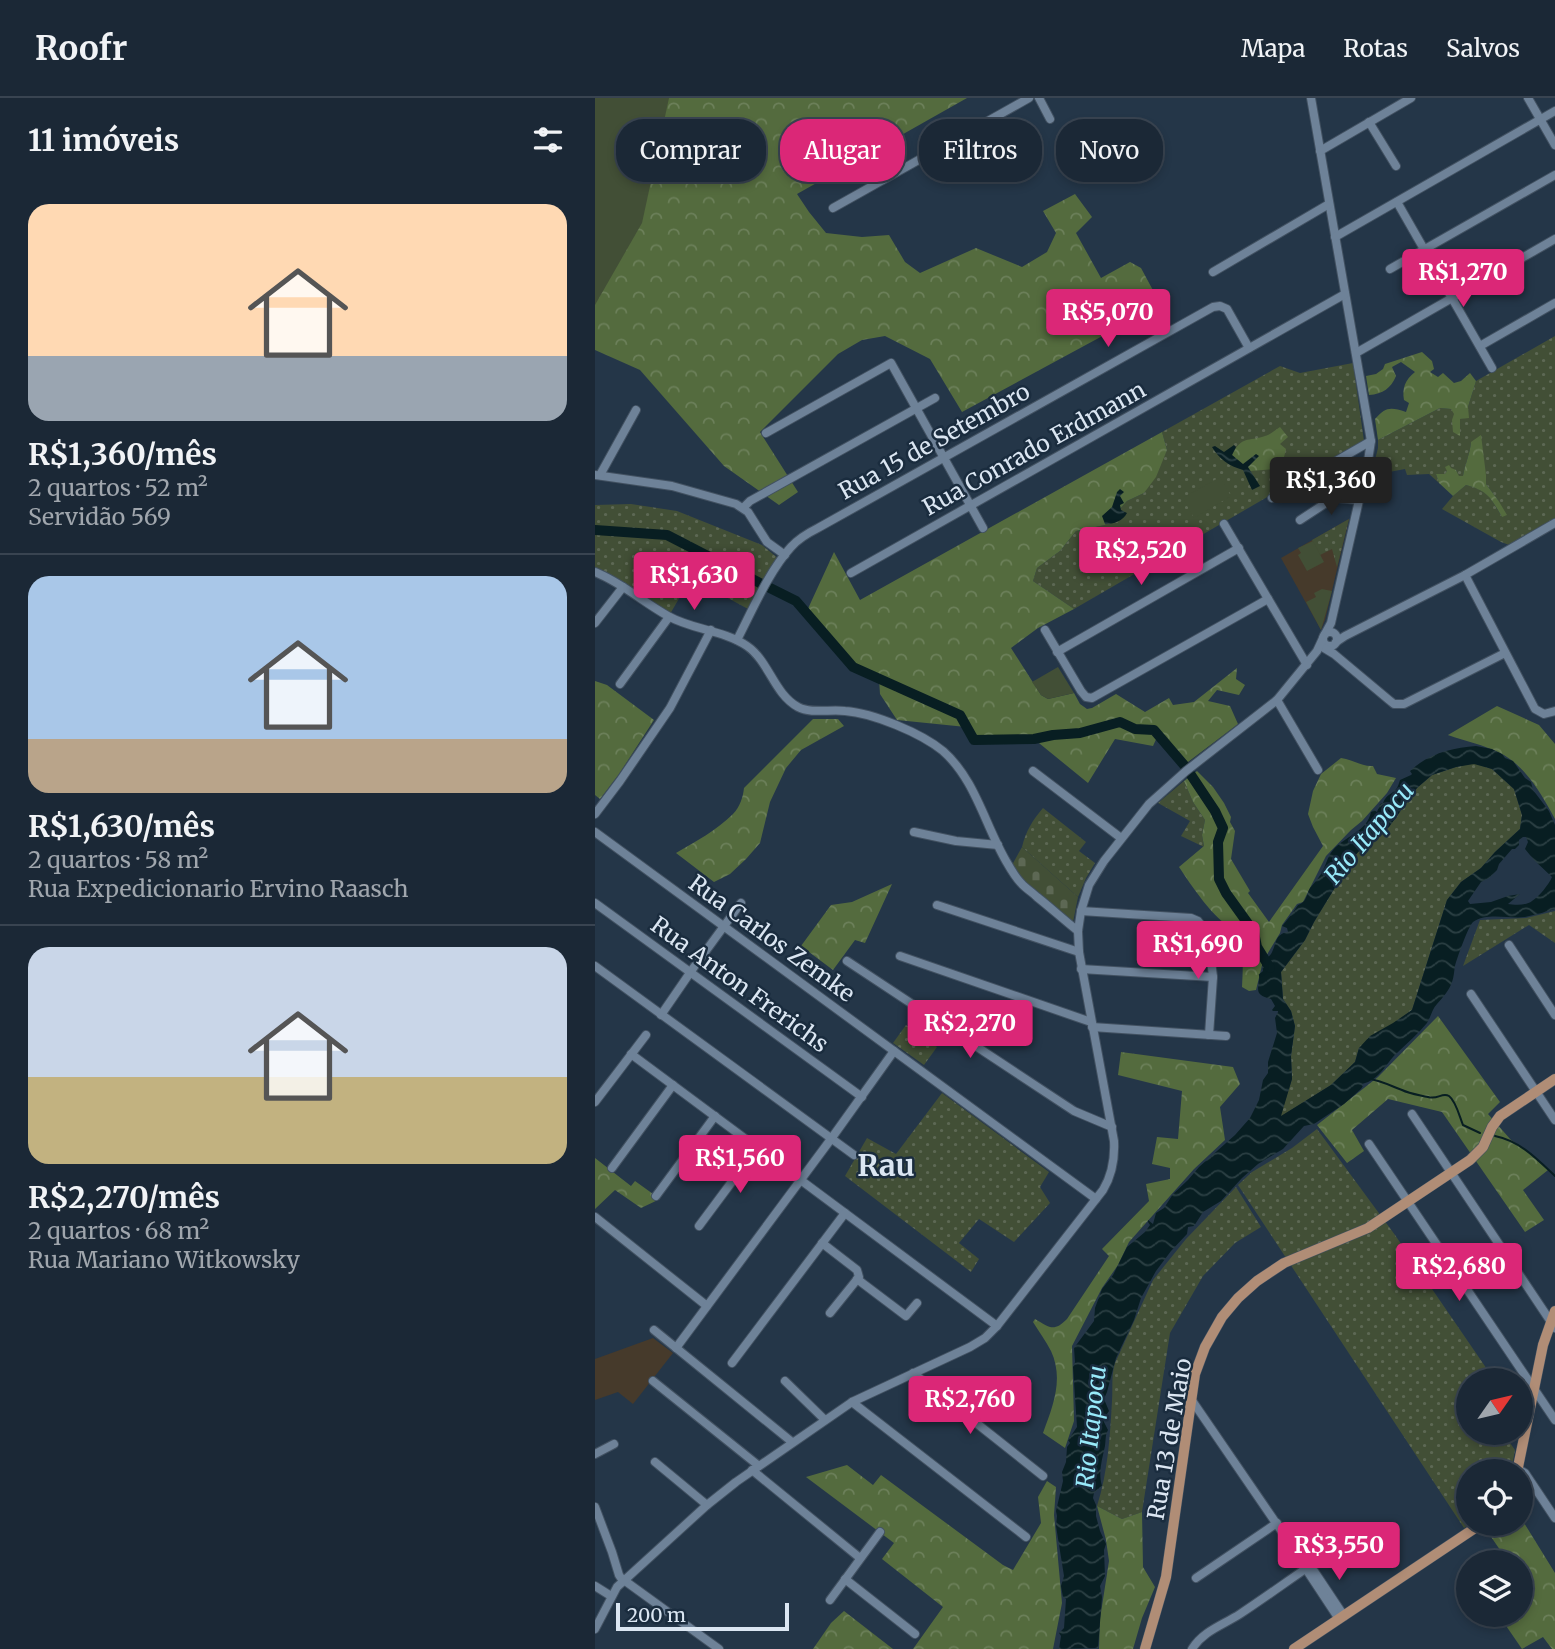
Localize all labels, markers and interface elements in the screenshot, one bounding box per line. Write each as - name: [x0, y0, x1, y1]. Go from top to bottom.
- text: Roofr: [35, 28, 127, 69]
- text: Mapa: [1241, 33, 1305, 64]
- text: Rotas: [1343, 33, 1408, 64]
- text: Salvos: [1446, 33, 1520, 64]
- chip: Comprar: [616, 119, 766, 182]
- chip: Alugar: [780, 119, 905, 182]
- chip: Filtros: [919, 119, 1042, 182]
- chip: Novo: [1056, 119, 1163, 182]
- text: 11 imóveis: [28, 121, 179, 159]
- icon: filters: [529, 121, 567, 159]
- icon: home: [235, 250, 361, 376]
- pin: R$1,270: [1398, 250, 1528, 309]
- text: R$1,270: [1418, 257, 1508, 286]
- pin: R$5,070: [1043, 289, 1173, 349]
- text: R$5,070: [1062, 297, 1154, 326]
- street label: Rua Conrado Erdmann: [917, 375, 1151, 521]
- street label: Rua 15 de Setembro: [833, 376, 1035, 506]
- text: R$1,360/mês: [28, 435, 217, 473]
- pin: R$1,360: [1266, 458, 1396, 517]
- text: R$1,360: [1286, 465, 1376, 494]
- text: 2 quartos · 52 m²: [28, 473, 208, 502]
- text: Servidão 569: [28, 502, 171, 531]
- pin: R$2,520: [1076, 528, 1206, 587]
- text: R$2,520: [1095, 535, 1187, 564]
- pin: R$1,630: [629, 552, 759, 612]
- text: R$1,630: [650, 560, 738, 589]
- icon: home: [235, 622, 361, 748]
- water label: Rio Itapocu: [1317, 776, 1421, 890]
- text: R$1,630/mês: [28, 807, 215, 845]
- text: 2 quartos · 58 m²: [28, 845, 208, 874]
- street label: Rua Carlos Zemke: [683, 868, 861, 1008]
- text: Rua Expedicionario Ervino Raasch: [28, 874, 408, 903]
- street label: Rua Anton Frerichs: [646, 910, 834, 1058]
- pin: R$1,690: [1133, 922, 1263, 981]
- text: R$1,690: [1153, 929, 1243, 958]
- icon: home: [235, 993, 361, 1119]
- pin: R$2,270: [905, 1000, 1035, 1060]
- text: R$2,270: [924, 1008, 1016, 1037]
- pin: R$1,560: [675, 1136, 805, 1195]
- text: R$1,560: [695, 1143, 785, 1172]
- district label: Rau: [857, 1146, 915, 1184]
- text: R$2,270/mês: [28, 1178, 220, 1216]
- text: 2 quartos · 68 m²: [28, 1216, 209, 1245]
- pin: R$2,680: [1394, 1244, 1524, 1303]
- text: Rua Mariano Witkowsky: [28, 1245, 300, 1274]
- text: R$2,680: [1412, 1251, 1506, 1280]
- street label: Rua 13 de Maio: [1141, 1356, 1197, 1522]
- water label: Rio Itapocu: [1069, 1364, 1113, 1490]
- north arrow: [1456, 1368, 1533, 1446]
- map controls: [1456, 1368, 1533, 1627]
- pin: R$2,760: [905, 1376, 1035, 1436]
- text: R$2,760: [924, 1384, 1016, 1413]
- button: locate: [1456, 1459, 1533, 1536]
- pin: R$3,550: [1274, 1522, 1404, 1582]
- text: R$3,550: [1294, 1530, 1384, 1559]
- button: layers: [1456, 1550, 1533, 1627]
- scale bar: [616, 1600, 789, 1632]
- text: 200 m: [627, 1603, 686, 1627]

